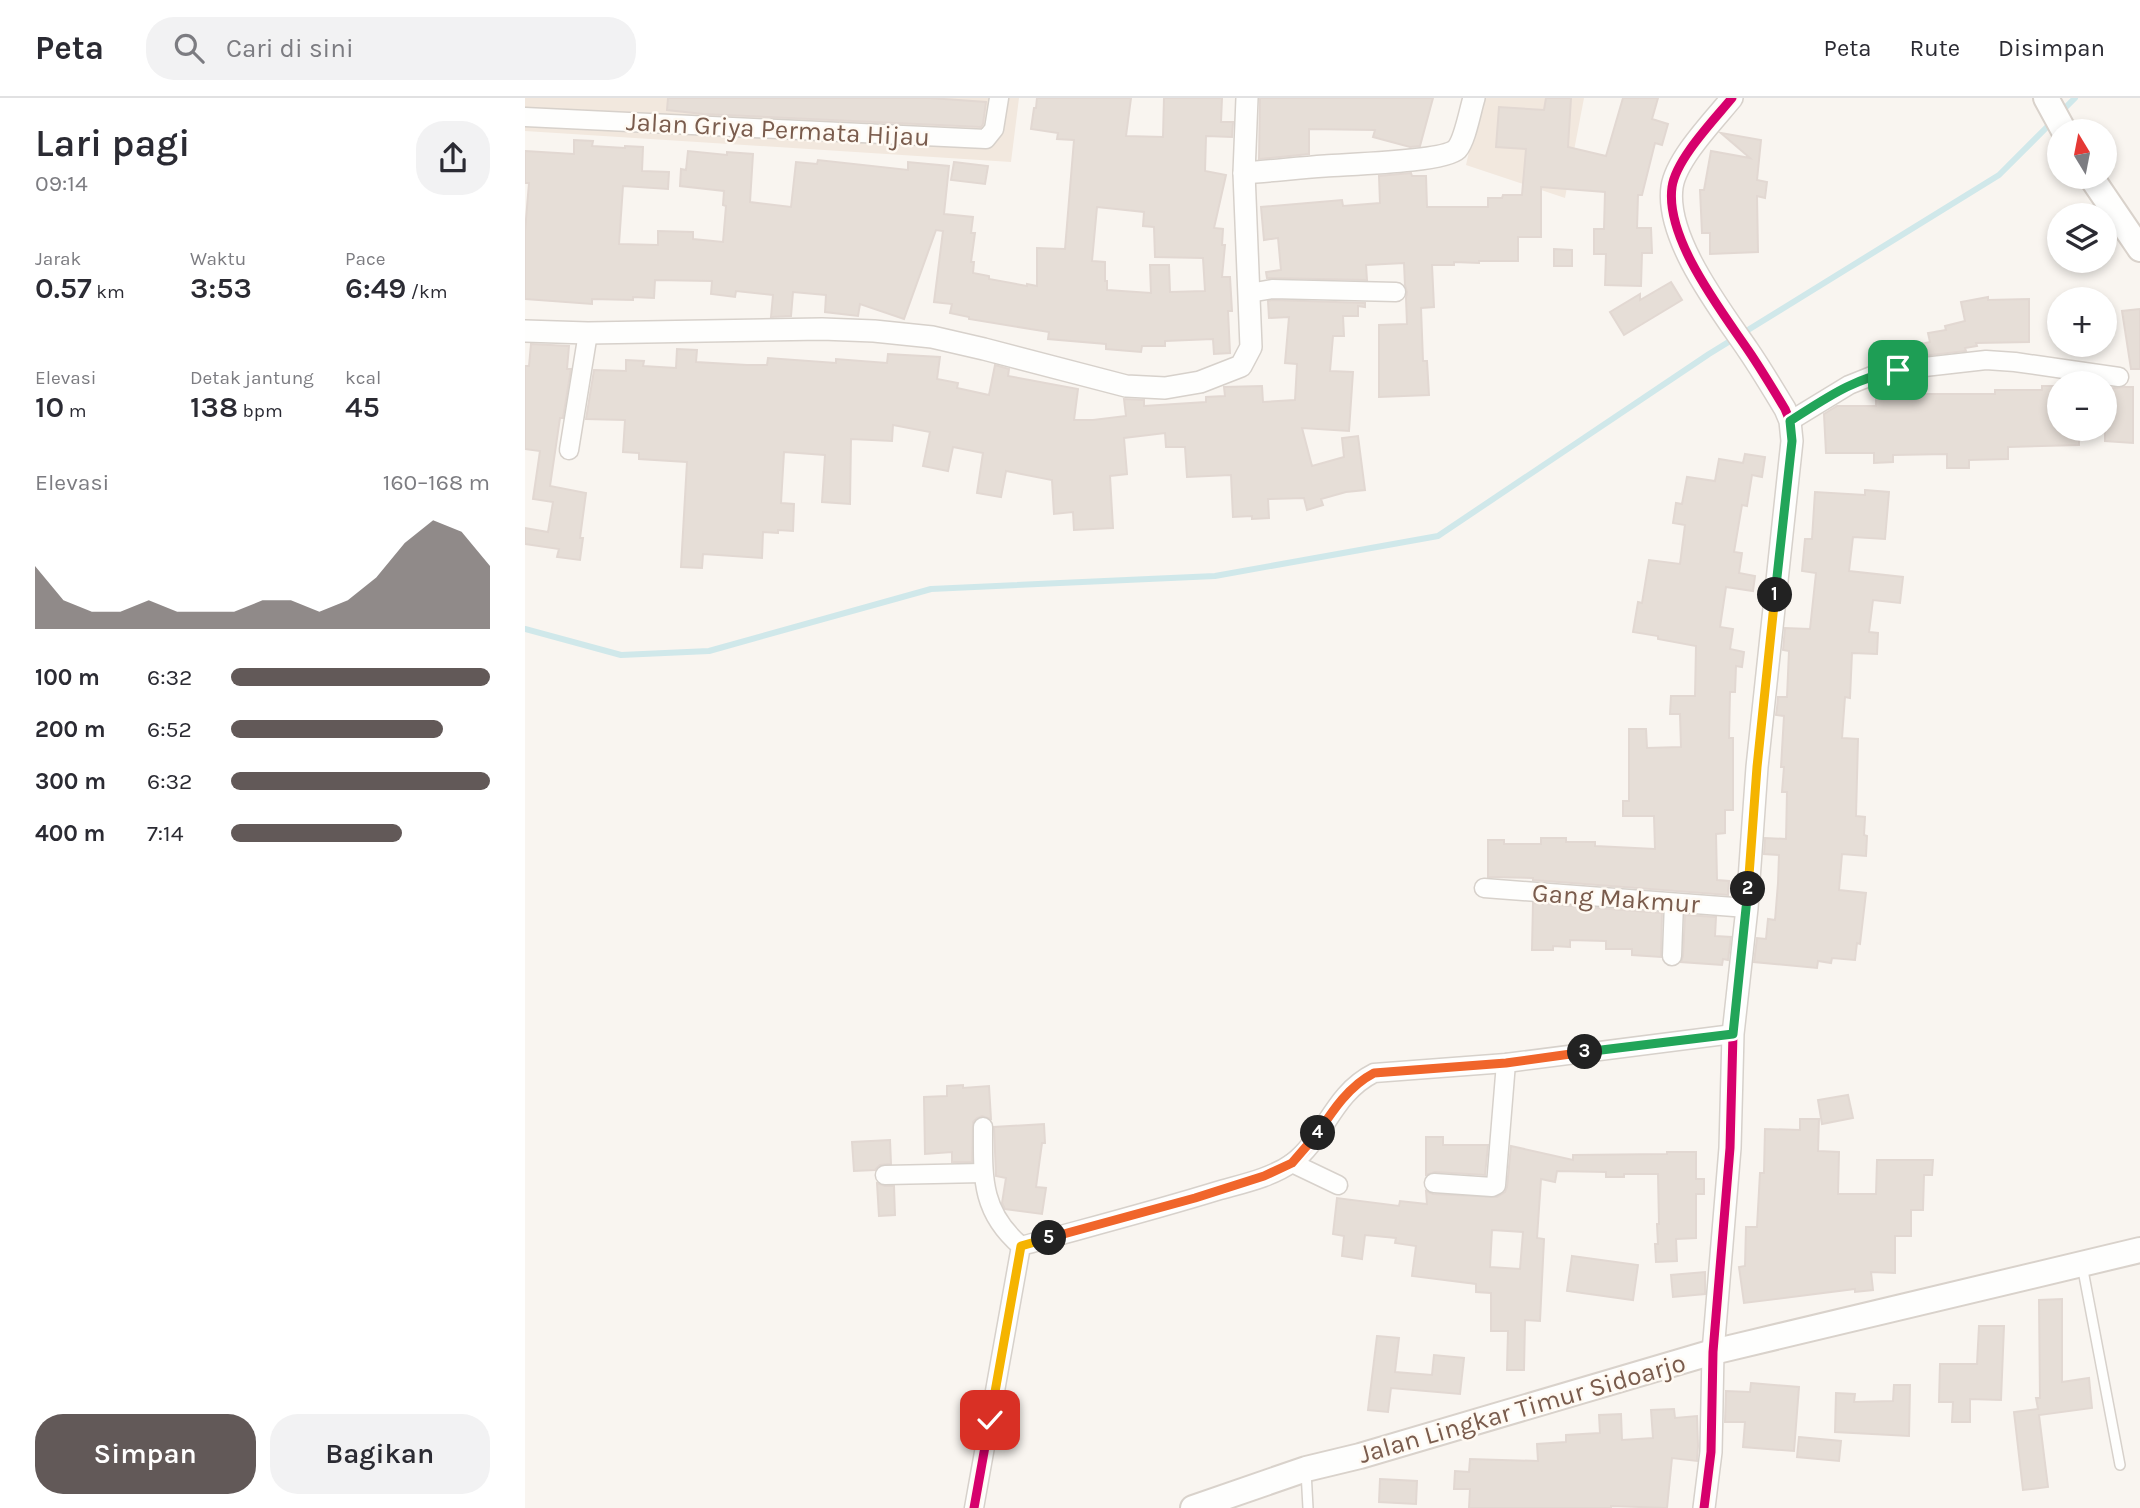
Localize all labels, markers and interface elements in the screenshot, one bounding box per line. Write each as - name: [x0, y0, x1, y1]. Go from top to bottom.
- search box: [146, 17, 636, 80]
- text: Peta: [35, 29, 104, 67]
- icon: search: [170, 29, 208, 67]
- text: Cari di sini: [226, 33, 354, 64]
- text: Peta: [1824, 34, 1871, 62]
- text: Rute: [1909, 34, 1960, 62]
- text: Disimpan: [1998, 34, 2105, 62]
- street label: Jalan Griya Permata Hijau: [625, 106, 931, 153]
- north arrow: [2047, 119, 2117, 189]
- map controls: [2047, 119, 2117, 441]
- text: Lari pagi: [35, 121, 190, 166]
- button: share: [416, 121, 490, 195]
- text: 09:14: [35, 170, 88, 197]
- button: layers: [2047, 203, 2117, 273]
- text: Jarak: [35, 248, 81, 270]
- text: Waktu: [190, 248, 246, 270]
- text: Pace: [345, 248, 386, 270]
- text: 0.57: [35, 270, 92, 306]
- text: 3:53: [190, 270, 252, 306]
- text: 6:49: [345, 270, 406, 306]
- text: km: [92, 281, 125, 303]
- text: /km: [406, 281, 448, 303]
- button: +: [2047, 287, 2117, 357]
- pin: [1868, 340, 1928, 400]
- icon: arrive: [1879, 351, 1917, 389]
- text: Elevasi: [35, 367, 96, 389]
- text: Detak jantung: [190, 367, 314, 389]
- text: kcal: [345, 367, 381, 389]
- button: −: [2047, 371, 2117, 441]
- text: 10: [35, 389, 64, 425]
- text: 138: [190, 389, 238, 425]
- text: 45: [345, 389, 380, 425]
- text: m: [64, 400, 86, 422]
- text: bpm: [238, 400, 283, 422]
- text: Elevasi: [35, 469, 109, 496]
- text: 160–168 m: [383, 469, 490, 496]
- pin: 1: [1757, 578, 1793, 612]
- text: 1: [1771, 583, 1778, 605]
- text: 100 m: [35, 664, 100, 691]
- text: 6:32: [147, 664, 192, 691]
- text: 200 m: [35, 716, 106, 743]
- text: 6:52: [147, 716, 192, 743]
- text: 300 m: [35, 768, 106, 795]
- text: 6:32: [147, 768, 192, 795]
- text: 400 m: [35, 820, 105, 847]
- text: 7:14: [147, 820, 184, 847]
- pin: 2: [1731, 872, 1765, 906]
- street label: Gang Makmur: [1531, 877, 1701, 920]
- text: 2: [1742, 877, 1753, 899]
- pin: 3: [1567, 1034, 1603, 1070]
- text: 3: [1579, 1040, 1590, 1062]
- pin: 4: [1301, 1116, 1335, 1150]
- text: 4: [1312, 1121, 1323, 1143]
- pin: 5: [1031, 1220, 1067, 1256]
- text: 5: [1043, 1226, 1054, 1248]
- street label: Jalan Lingkar Timur Sidoarjo: [1355, 1347, 1689, 1470]
- pin: [960, 1390, 1020, 1450]
- icon: check: [971, 1401, 1009, 1439]
- button: Simpan: [35, 1414, 256, 1494]
- button: Bagikan: [270, 1414, 490, 1494]

